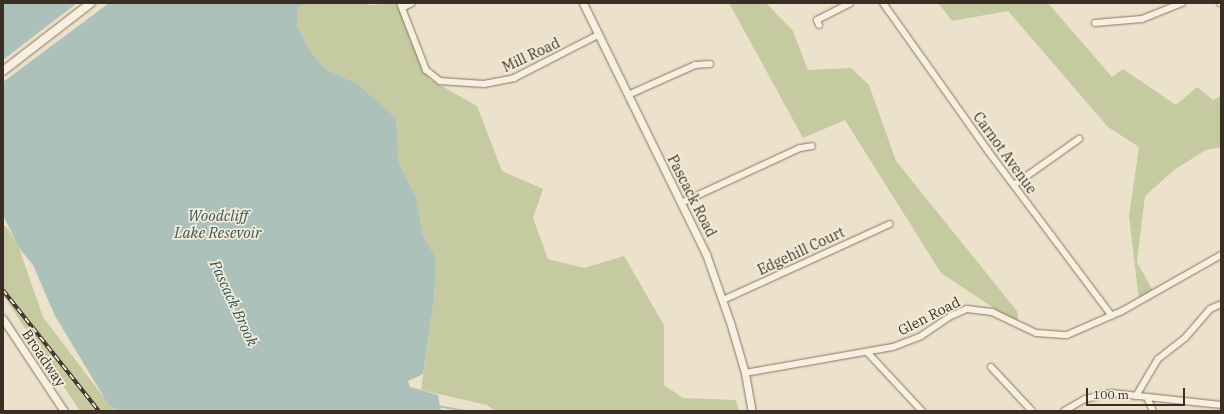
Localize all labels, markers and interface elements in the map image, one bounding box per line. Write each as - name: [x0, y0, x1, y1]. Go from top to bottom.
- street label: Mill Road: [500, 34, 562, 76]
- street label: Carnot Avenue: [970, 109, 1040, 197]
- street label: Pascack Road: [664, 152, 720, 240]
- water label: Woodcliff Lake Resevoir: [174, 206, 262, 241]
- street label: Edgehill Court: [755, 224, 847, 278]
- water label: Pascack Brook: [206, 257, 262, 349]
- street label: Glen Road: [895, 293, 963, 339]
- street label: Broadway: [19, 326, 69, 390]
- scale bar: [1088, 380, 1187, 406]
- text: 100 m: [1093, 387, 1129, 402]

